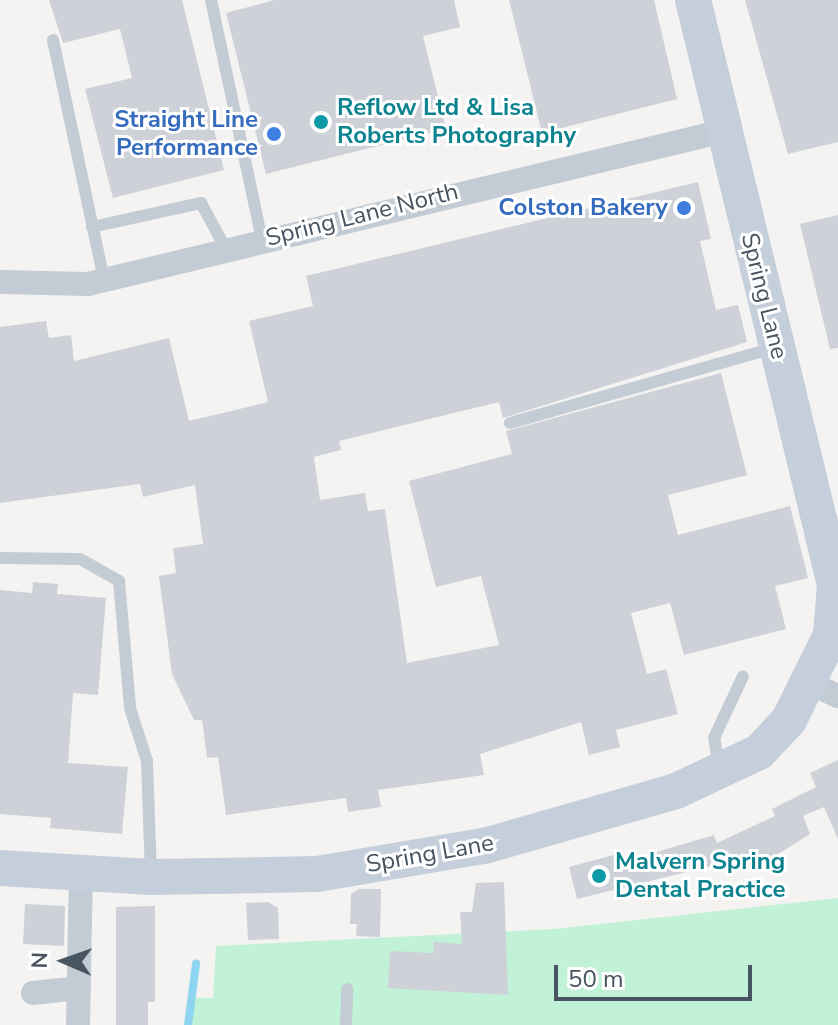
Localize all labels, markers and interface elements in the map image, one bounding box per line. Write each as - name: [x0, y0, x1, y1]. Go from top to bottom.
- place label: Reflow Ltd & Lisa Roberts Photography: [337, 94, 576, 150]
- place label: Straight Line Performance: [114, 106, 258, 162]
- marker: Reflow Ltd & Lisa Roberts Photography: [312, 113, 330, 131]
- marker: Straight Line Performance: [265, 125, 283, 143]
- street label: Spring Lane North: [263, 177, 461, 253]
- place label: Colston Bakery: [498, 194, 668, 222]
- marker: Colston Bakery: [675, 199, 693, 217]
- street label: Spring Lane: [734, 230, 794, 362]
- street label: Spring Lane: [364, 829, 496, 879]
- place label: Malvern Spring Dental Practice: [615, 848, 785, 904]
- marker: Malvern Spring Dental Practice: [590, 867, 608, 885]
- north arrow: [24, 921, 104, 1001]
- scale bar: [558, 949, 756, 999]
- text: N: [25, 951, 55, 969]
- text: 50 m: [568, 963, 624, 995]

